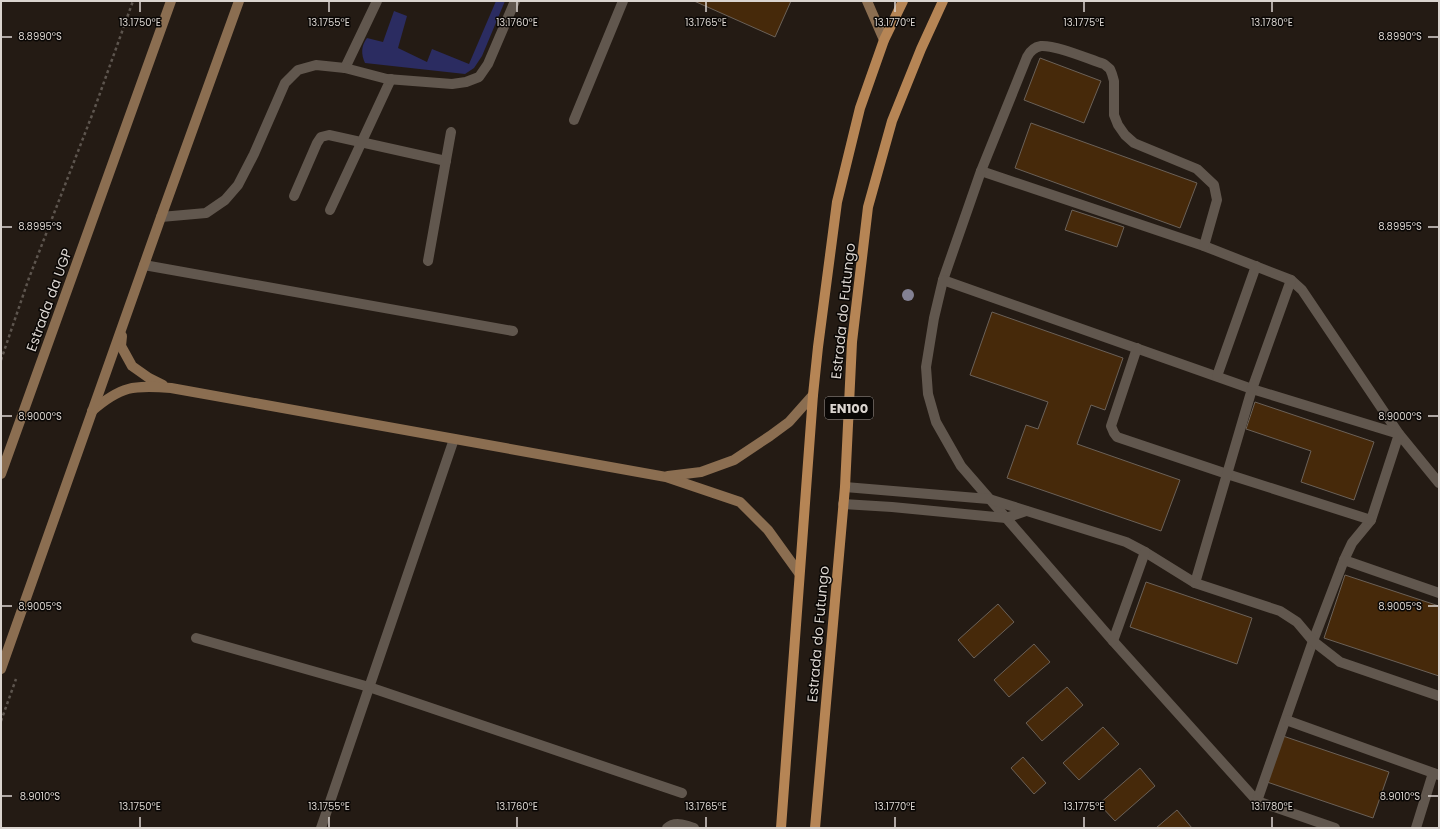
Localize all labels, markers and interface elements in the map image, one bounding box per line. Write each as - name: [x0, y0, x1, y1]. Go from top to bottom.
- text: 13.1750°E: [119, 15, 161, 30]
- text: 13.1755°E: [308, 15, 350, 30]
- text: 13.1760°E: [496, 15, 538, 30]
- text: 13.1765°E: [685, 15, 727, 30]
- text: 13.1770°E: [875, 15, 915, 30]
- text: 13.1775°E: [1064, 15, 1104, 30]
- text: 13.1780°E: [1251, 15, 1293, 30]
- text: 8.8990°S: [18, 29, 62, 44]
- text: 8.8990°S: [1378, 29, 1422, 44]
- text: 8.8995°S: [18, 219, 62, 234]
- text: 8.8995°S: [1378, 219, 1422, 234]
- street label: Estrada do Futungo: [826, 242, 860, 380]
- street label: Estrada da UGP: [21, 246, 77, 354]
- road number: EN100: [825, 397, 873, 419]
- text: 8.9000°S: [18, 409, 62, 424]
- text: 8.9000°S: [1378, 409, 1422, 424]
- street label: Estrada do Futungo: [802, 565, 834, 703]
- text: 8.9005°S: [18, 599, 62, 614]
- text: 8.9005°S: [1378, 599, 1422, 614]
- text: 8.9010°S: [20, 789, 60, 804]
- text: 8.9010°S: [1380, 789, 1420, 804]
- text: 13.1750°E: [119, 799, 161, 814]
- text: 13.1755°E: [308, 799, 350, 814]
- text: 13.1760°E: [496, 799, 538, 814]
- text: 13.1765°E: [685, 799, 727, 814]
- text: 13.1770°E: [875, 799, 915, 814]
- text: 13.1775°E: [1064, 799, 1104, 814]
- text: 13.1780°E: [1251, 799, 1293, 814]

